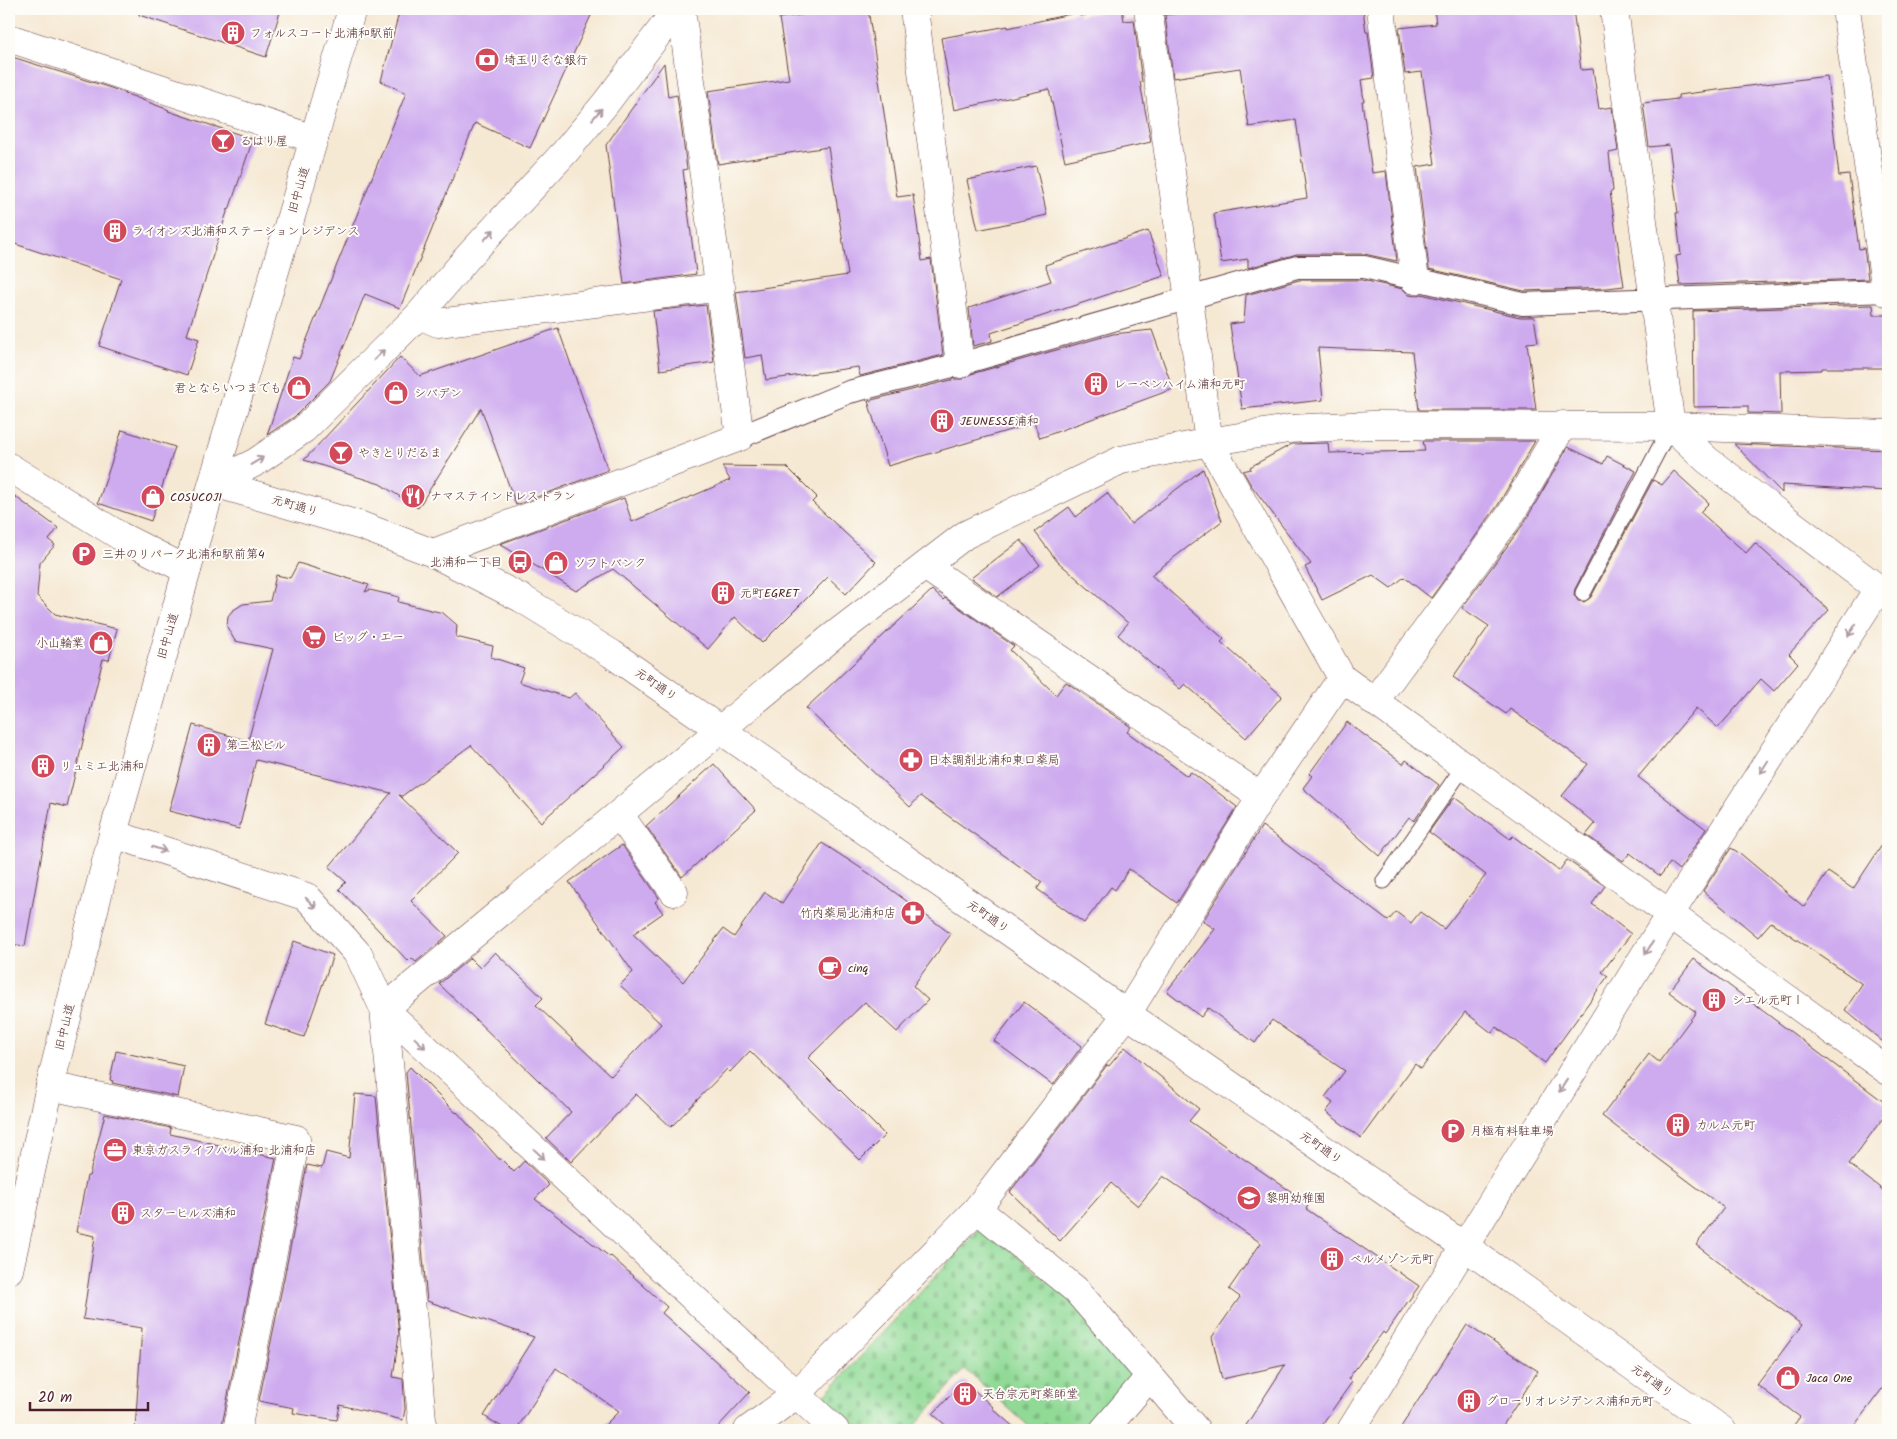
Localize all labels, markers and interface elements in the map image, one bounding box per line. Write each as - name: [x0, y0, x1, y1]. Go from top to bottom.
- building icon: フォルスコート北浦和駅前: [220, 20, 246, 46]
- place label: フォルスコート北浦和駅前: [250, 24, 394, 43]
- bank icon: 埼玉りそな銀行: [474, 47, 500, 73]
- place label: 埼玉りそな銀行: [504, 51, 588, 70]
- one-way arrow: [591, 107, 603, 120]
- bar icon: るはり屋: [210, 128, 236, 154]
- place label: るはり屋: [240, 132, 288, 151]
- street label: 旧中山道: [283, 164, 315, 216]
- building icon: ライオンズ北浦和ステーションレジデンス: [102, 218, 128, 244]
- place label: ライオンズ北浦和ステーションレジデンス: [132, 222, 360, 241]
- one-way arrow: [483, 228, 495, 241]
- one-way arrow: [373, 348, 385, 361]
- building icon: レーベンハイム浦和元町: [1083, 371, 1109, 397]
- shop icon: 君とならいつまでも: [286, 375, 312, 401]
- place label: レーベンハイム浦和元町: [1114, 375, 1246, 394]
- place label: 君とならいつまでも: [174, 379, 282, 398]
- shop icon: シバデン: [383, 380, 409, 406]
- place label: シバデン: [414, 384, 462, 403]
- building icon: JEUNESSE浦和: [929, 408, 955, 434]
- place label: JEUNESSE浦和: [960, 412, 1039, 431]
- bar icon: やきとりだるま: [328, 440, 354, 466]
- place label: やきとりだるま: [358, 444, 442, 463]
- one-way arrow: [249, 455, 263, 465]
- restaurant icon: ナマステインドレストラン: [400, 483, 426, 509]
- shop icon: COSUCOJI: [140, 484, 166, 510]
- place label: ナマステインドレストラン: [430, 487, 576, 506]
- place label: COSUCOJI: [170, 488, 222, 507]
- street label: 元町通り: [269, 490, 321, 522]
- parking icon: 三井のリパーク北浦和駅前第4: [71, 541, 97, 567]
- place label: 三井のリパーク北浦和駅前第4: [102, 545, 265, 564]
- bus stop icon: 北浦和一丁目: [507, 549, 533, 575]
- shop icon: ソフトバンク: [543, 550, 569, 576]
- place label: 北浦和一丁目: [430, 553, 502, 572]
- place label: ソフトバンク: [574, 554, 646, 573]
- building icon: 元町EGRET: [710, 580, 736, 606]
- place label: 元町EGRET: [740, 584, 800, 603]
- street label: 旧中山道: [152, 610, 184, 662]
- one-way arrow: [1847, 623, 1857, 637]
- supermarket icon: ビッグ・エー: [301, 624, 327, 650]
- place label: ビッグ・エー: [332, 628, 404, 647]
- shop icon: 小山輪業: [88, 630, 114, 656]
- place label: 小山輪業: [36, 634, 84, 653]
- street label: 元町通り: [631, 663, 681, 707]
- building icon: 第三松ビル: [196, 732, 222, 758]
- place label: 第三松ビル: [226, 736, 286, 755]
- pharmacy icon: 日本調剤北浦和東口薬局: [898, 747, 924, 773]
- place label: 日本調剤北浦和東口薬局: [928, 751, 1060, 770]
- building icon: リュミエ北浦和: [30, 753, 56, 779]
- place label: リュミエ北浦和: [60, 757, 144, 776]
- one-way arrow: [1759, 759, 1769, 773]
- one-way arrow: [151, 845, 166, 854]
- street label: 元町通り: [963, 895, 1013, 939]
- one-way arrow: [305, 897, 318, 909]
- pharmacy icon: 竹内薬局北浦和店: [900, 900, 926, 926]
- place label: 竹内薬局北浦和店: [800, 904, 896, 923]
- one-way arrow: [1643, 941, 1654, 955]
- cafe icon: cinq: [817, 955, 843, 981]
- place label: cinq: [848, 959, 869, 978]
- building icon: シエル元町Ⅰ: [1701, 987, 1727, 1013]
- place label: シエル元町Ⅰ: [1732, 991, 1804, 1010]
- street label: 旧中山道: [50, 1001, 80, 1053]
- one-way arrow: [414, 1037, 427, 1049]
- one-way arrow: [1558, 1079, 1568, 1093]
- building icon: カルム元町: [1665, 1112, 1691, 1138]
- place label: カルム元町: [1696, 1116, 1756, 1135]
- parking icon: 月極有料駐車場: [1440, 1118, 1466, 1144]
- place label: 月極有料駐車場: [1470, 1122, 1554, 1141]
- street label: 元町通り: [1296, 1126, 1346, 1170]
- office icon: 東京ガスライフバル浦和 北浦和店: [102, 1137, 128, 1163]
- place label: 東京ガスライフバル浦和 北浦和店: [132, 1141, 317, 1160]
- one-way arrow: [533, 1148, 546, 1160]
- school or university icon: 黎明幼稚園: [1236, 1185, 1262, 1211]
- place label: 黎明幼稚園: [1266, 1189, 1326, 1208]
- building icon: スターヒルズ浦和: [110, 1200, 136, 1226]
- place label: スターヒルズ浦和: [140, 1204, 236, 1223]
- building icon: ベルメゾン元町: [1319, 1246, 1345, 1272]
- place label: ベルメゾン元町: [1350, 1250, 1434, 1269]
- street label: 元町通り: [1627, 1359, 1677, 1403]
- shop icon: Jaca One: [1775, 1365, 1801, 1391]
- place label: Jaca One: [1806, 1369, 1853, 1388]
- scale bar: [30, 1379, 148, 1411]
- building icon: 天台宗元町薬師堂: [952, 1381, 978, 1407]
- place label: 天台宗元町薬師堂: [982, 1385, 1078, 1404]
- text: 20 m: [38, 1386, 72, 1410]
- building icon: グローリオレジデンス浦和元町: [1456, 1388, 1482, 1414]
- place label: グローリオレジデンス浦和元町: [1486, 1392, 1654, 1411]

